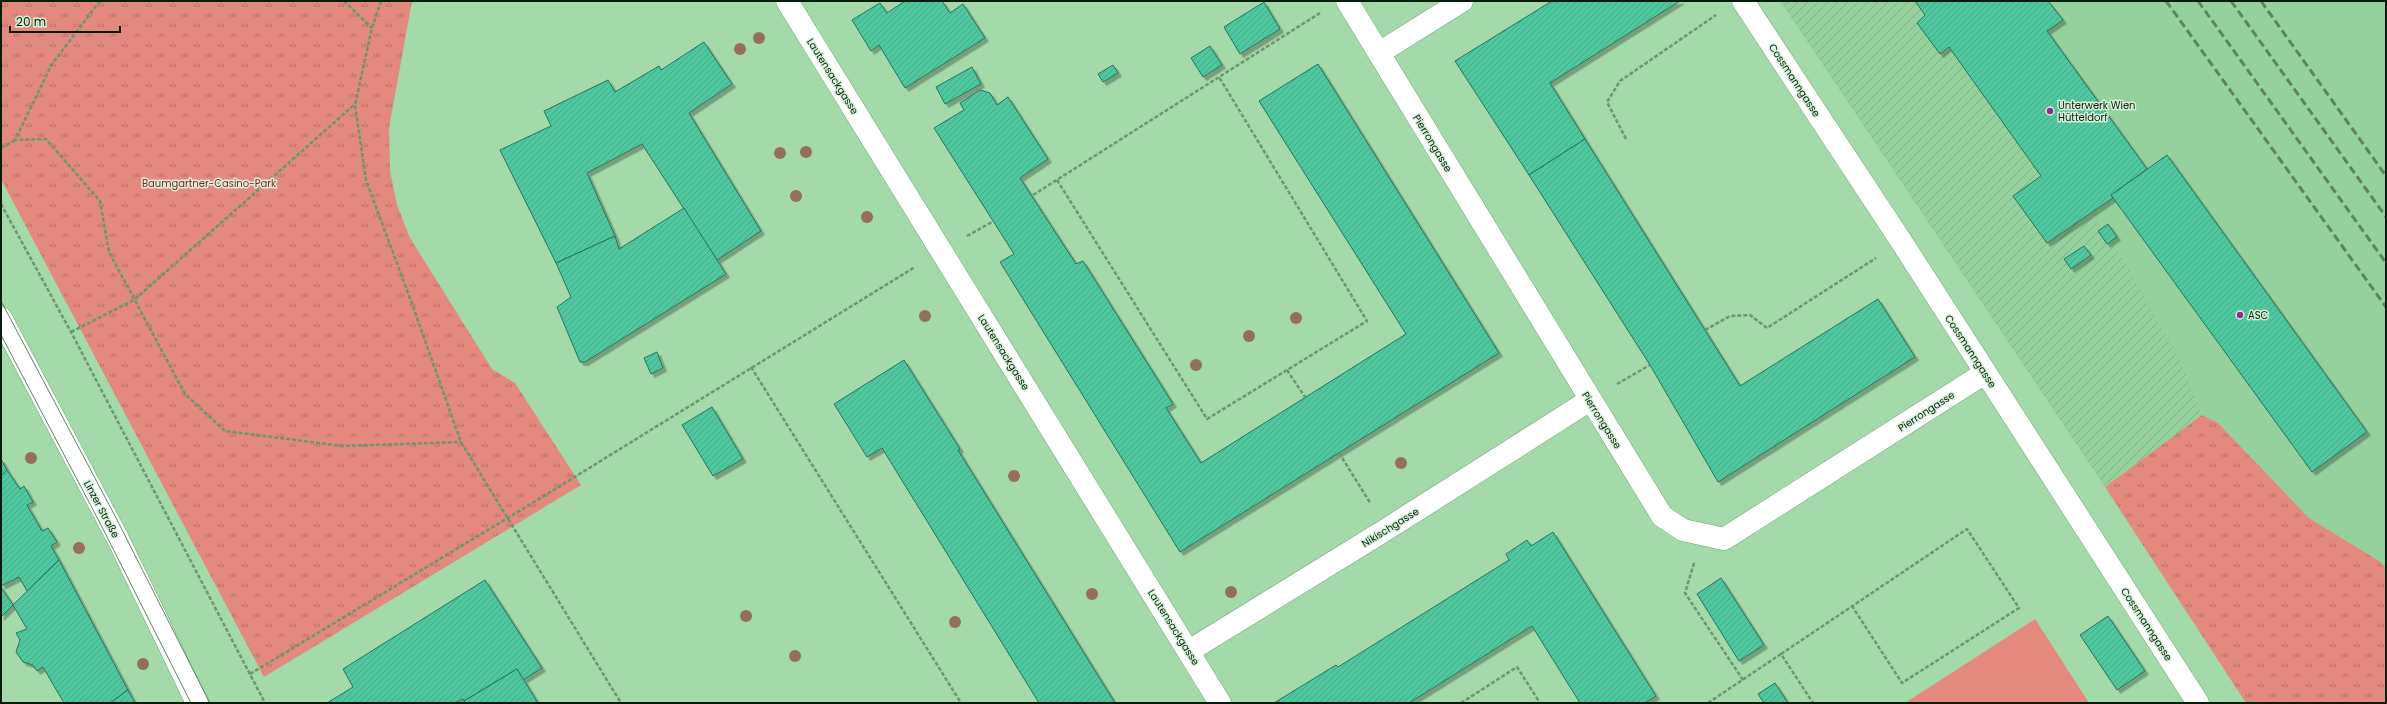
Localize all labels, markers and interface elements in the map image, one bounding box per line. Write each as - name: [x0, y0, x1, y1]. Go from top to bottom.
- scale bar: [10, 8, 120, 34]
- text: 20 m: [16, 13, 46, 30]
- street label: Lautensackgasse: [803, 35, 862, 117]
- street label: Cossmanngasse: [1765, 41, 1824, 120]
- place label: Unterwerk Wien Hütteldorf: [2058, 98, 2136, 125]
- marker: Unterwerk Wien Hütteldorf: [2045, 106, 2055, 116]
- street label: Pierrongasse: [1409, 112, 1456, 175]
- park label: Baumgartner-Casino-Park: [142, 176, 277, 191]
- place label: ASC: [2248, 308, 2269, 323]
- marker: ASC: [2235, 310, 2245, 320]
- street label: Lautensackgasse: [974, 311, 1033, 393]
- street label: Cossmanngasse: [1941, 312, 2000, 391]
- street label: Pierrongasse: [1895, 387, 1958, 435]
- street label: Pierrongasse: [1578, 389, 1625, 452]
- street label: Linzer Straße: [80, 478, 123, 541]
- street label: Nikischgasse: [1359, 504, 1422, 551]
- street label: Cossmanngasse: [2117, 585, 2176, 664]
- street label: Lautensackgasse: [1144, 586, 1203, 668]

